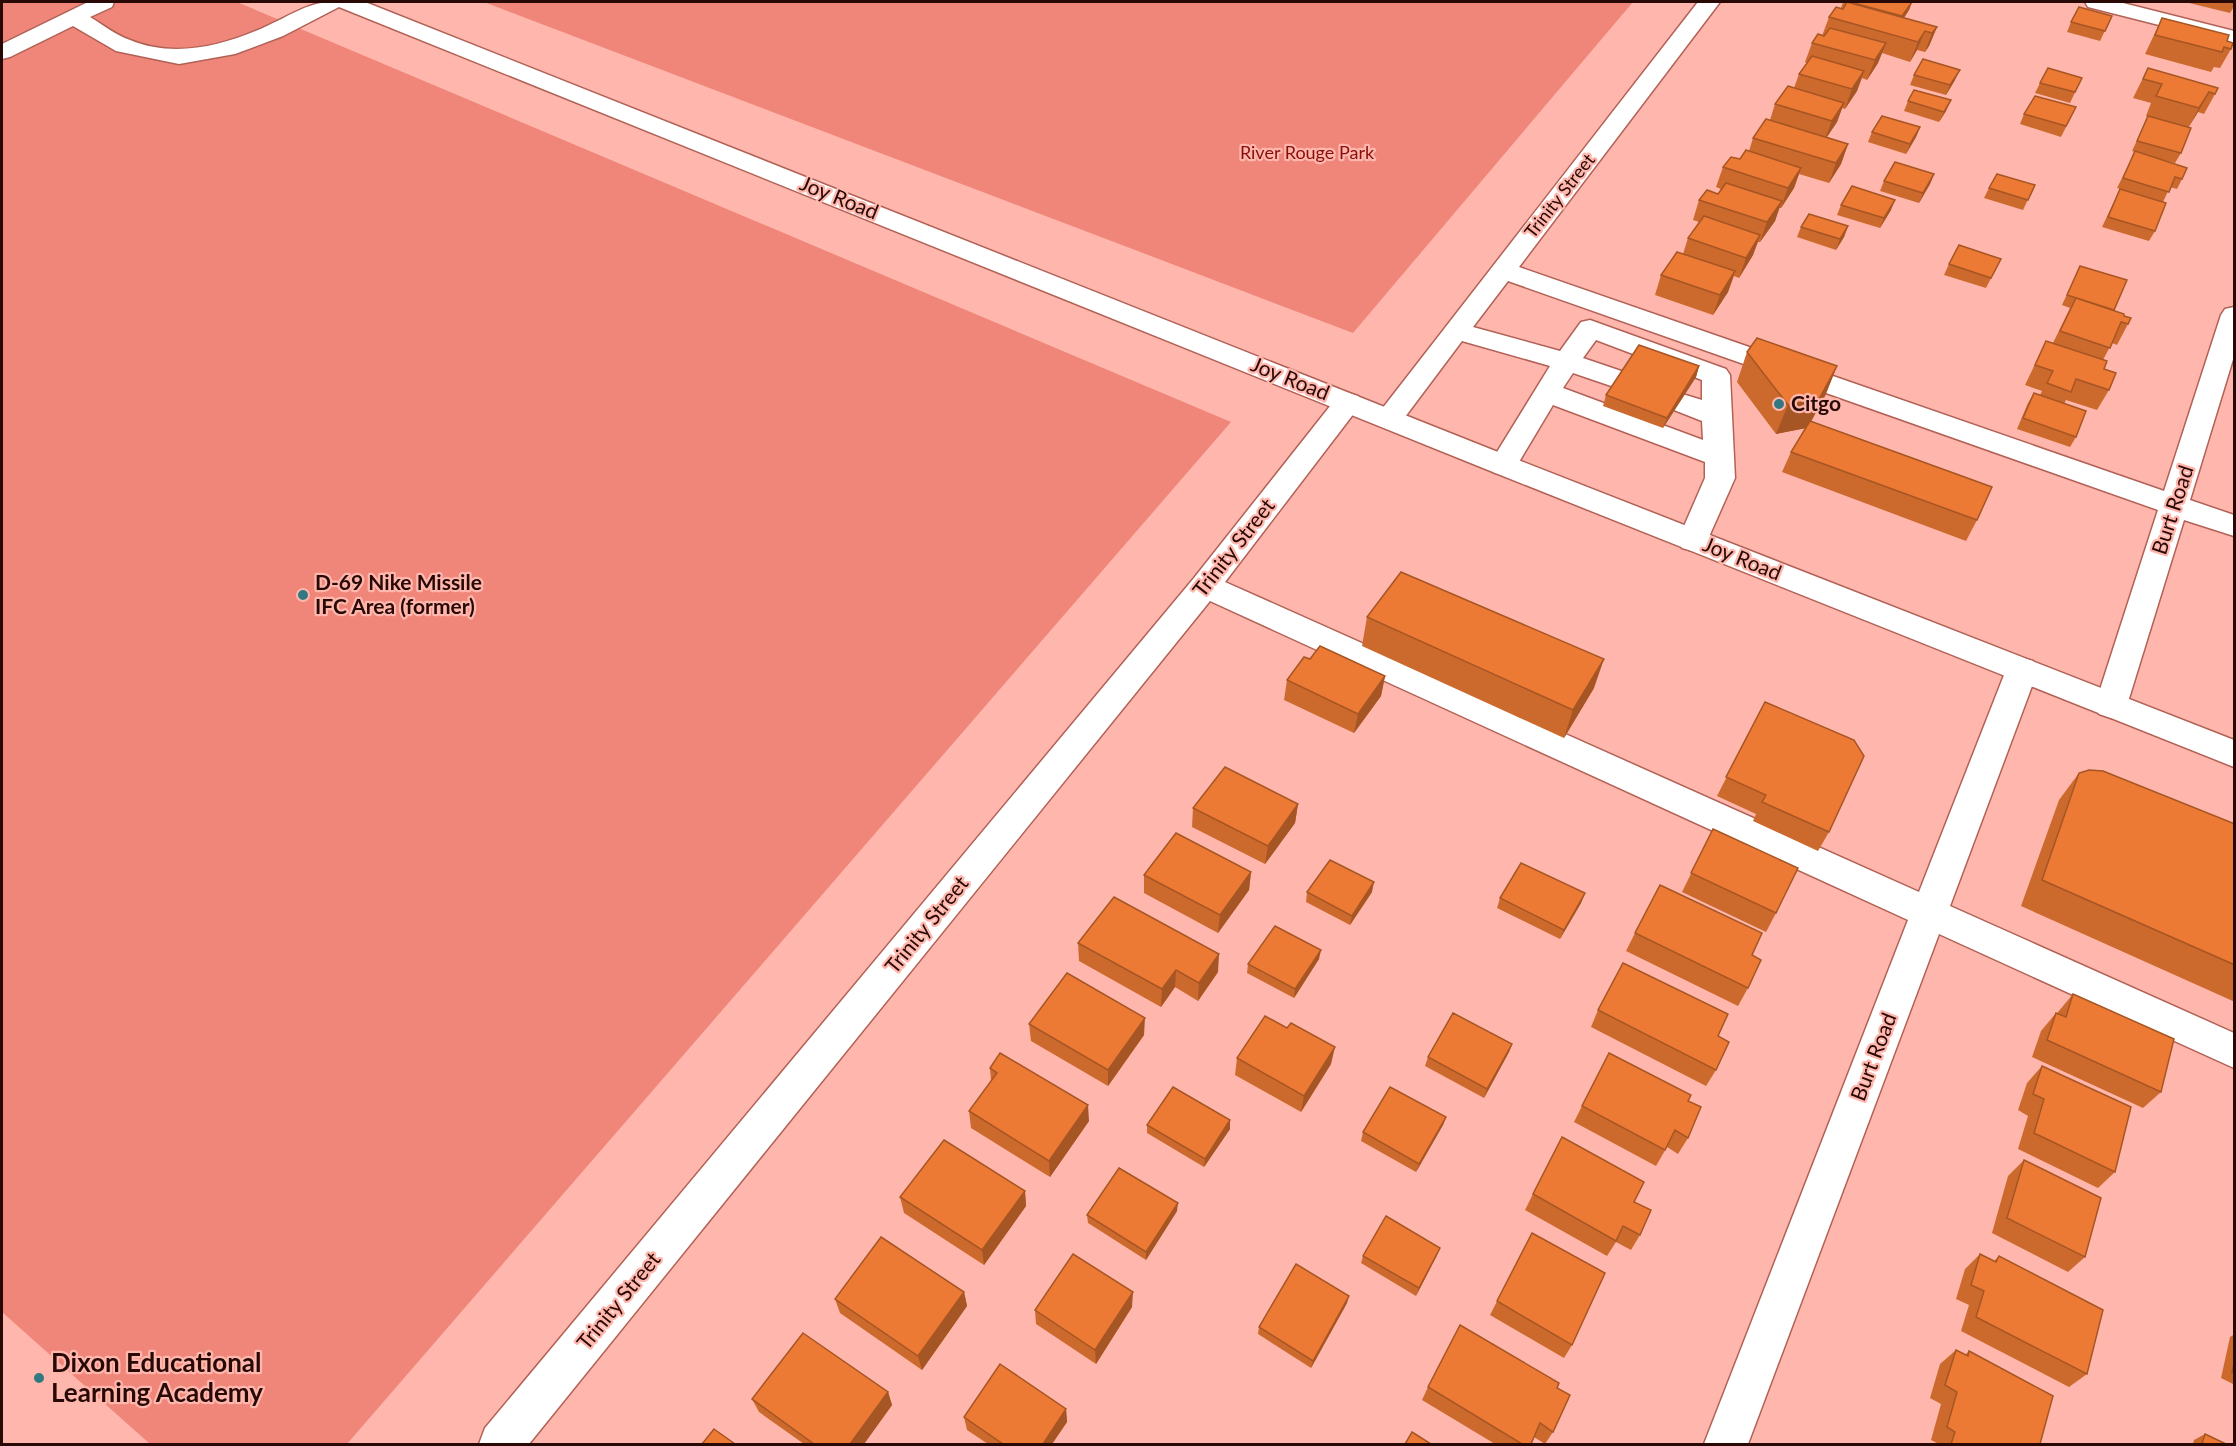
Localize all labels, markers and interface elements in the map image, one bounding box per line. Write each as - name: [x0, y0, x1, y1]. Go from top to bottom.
- park label: River Rouge Park: [1240, 141, 1375, 163]
- street label: Trinity Street: [1519, 148, 1599, 242]
- street label: Joy Road: [797, 170, 882, 224]
- street label: Joy Road: [1248, 351, 1333, 405]
- place label: Citgo: [1791, 390, 1841, 415]
- marker: Citgo: [1772, 397, 1786, 411]
- street label: Burt Road: [2145, 462, 2198, 557]
- street label: Trinity Street: [1187, 493, 1279, 601]
- street label: Joy Road: [1700, 531, 1785, 585]
- place label: D-69 Nike Missile IFC Area (former): [315, 569, 482, 618]
- marker: D-69 Nike Missile IFC Area (former): [296, 588, 310, 602]
- street label: Trinity Street: [879, 870, 973, 978]
- street label: Burt Road: [1844, 1009, 1901, 1104]
- street label: Trinity Street: [571, 1246, 665, 1354]
- place label: Dixon Educational Learning Academy: [51, 1346, 263, 1408]
- marker: Dixon Educational Learning Academy: [32, 1371, 46, 1385]

